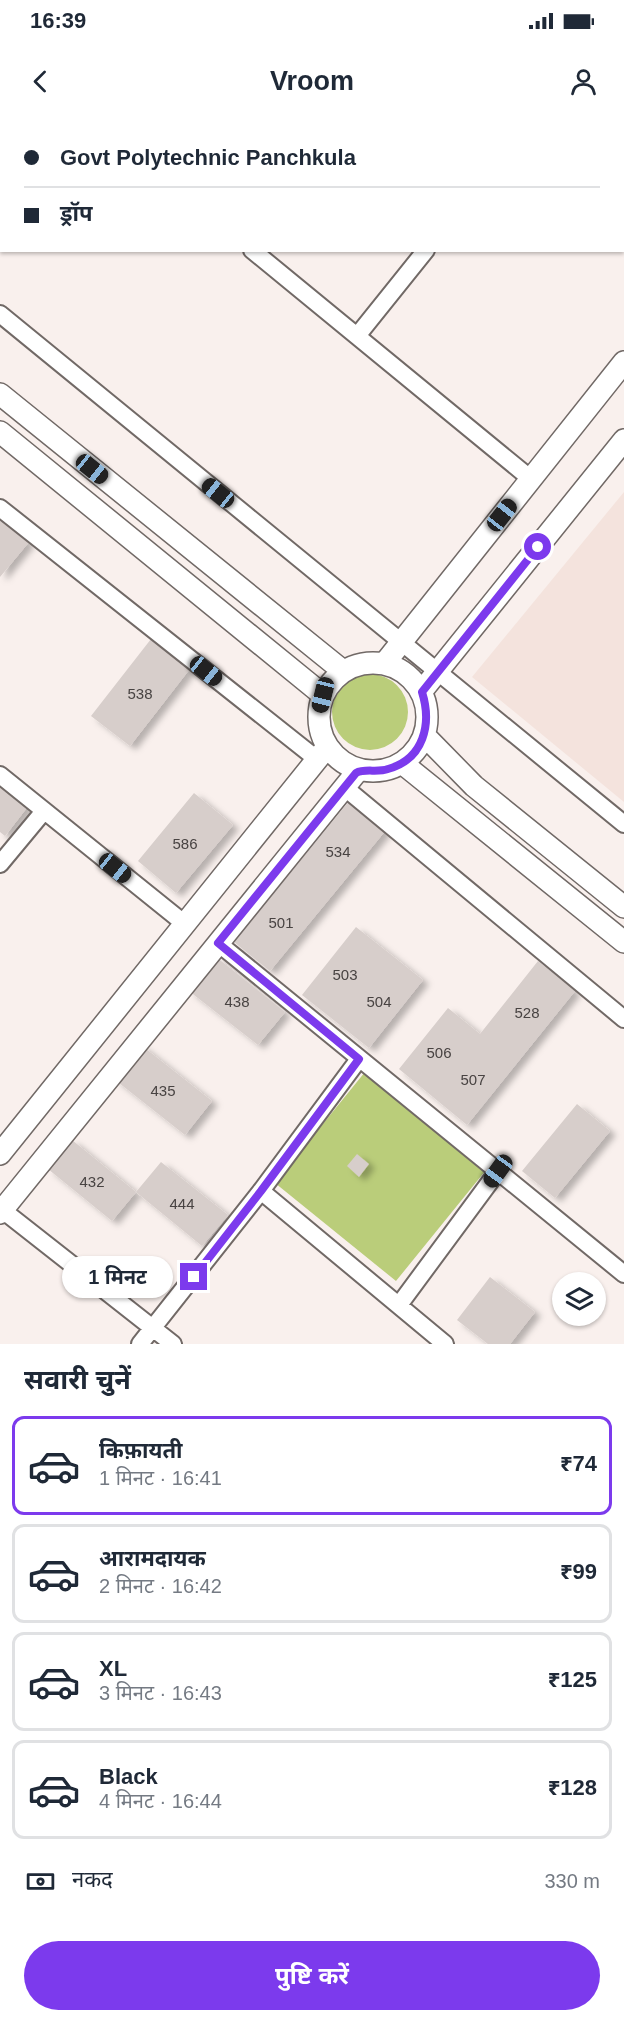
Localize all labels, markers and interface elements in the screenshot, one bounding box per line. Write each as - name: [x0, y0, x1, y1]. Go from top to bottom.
- text: 16:39: [30, 8, 86, 33]
- icon: back: [24, 65, 57, 98]
- icon: person: [567, 65, 600, 98]
- text: Vroom: [270, 66, 354, 96]
- text: Govt Polytechnic Panchkula: [60, 145, 356, 170]
- text: ड्रॉप: [60, 201, 93, 226]
- car: [72, 451, 112, 487]
- car: [198, 475, 238, 511]
- car: [484, 495, 520, 535]
- route start: [524, 533, 551, 560]
- car: [186, 653, 226, 689]
- car: [310, 675, 336, 715]
- house number: 538: [127, 685, 153, 702]
- house number: 586: [172, 835, 198, 852]
- house number: 534: [325, 843, 351, 860]
- car: [95, 850, 135, 886]
- house number: 501: [268, 914, 294, 931]
- house number: 503: [332, 966, 358, 983]
- house number: 438: [224, 993, 250, 1010]
- house number: 504: [366, 993, 392, 1010]
- house number: 528: [514, 1004, 540, 1021]
- house number: 506: [426, 1044, 452, 1061]
- house number: 507: [460, 1071, 486, 1088]
- house number: 435: [150, 1082, 176, 1099]
- car: [480, 1151, 516, 1191]
- house number: 432: [79, 1173, 105, 1190]
- house number: 444: [169, 1195, 195, 1212]
- callout: 1 मिनट: [62, 1256, 173, 1298]
- route end: [180, 1263, 207, 1290]
- text: 1 मिनट: [88, 1266, 147, 1288]
- map controls: [552, 1272, 606, 1326]
- button: layers: [552, 1272, 606, 1326]
- text: सवारी चुनें: [24, 1365, 131, 1395]
- text: किफ़ायती: [99, 1438, 183, 1463]
- icon: car: [27, 1439, 81, 1493]
- text: ₹74: [560, 1451, 597, 1476]
- text: 1 मिनट · 16:41: [99, 1467, 222, 1489]
- text: आरामदायक: [99, 1546, 206, 1571]
- icon: car: [27, 1547, 81, 1601]
- text: ₹99: [560, 1559, 597, 1584]
- text: 2 मिनट · 16:42: [99, 1575, 222, 1597]
- icon: car: [27, 1655, 81, 1709]
- text: XL: [99, 1656, 127, 1681]
- text: ₹125: [548, 1667, 597, 1692]
- text: 3 मिनट · 16:43: [99, 1682, 222, 1704]
- icon: car: [27, 1763, 81, 1817]
- text: Black: [99, 1764, 158, 1789]
- text: ₹128: [548, 1775, 597, 1800]
- text: 4 मिनट · 16:44: [99, 1790, 222, 1812]
- icon: cash: [24, 1865, 57, 1898]
- text: नकद: [72, 1867, 113, 1892]
- text: 330 m: [544, 1870, 600, 1892]
- button: पुष्टि करें: [24, 1941, 600, 2010]

